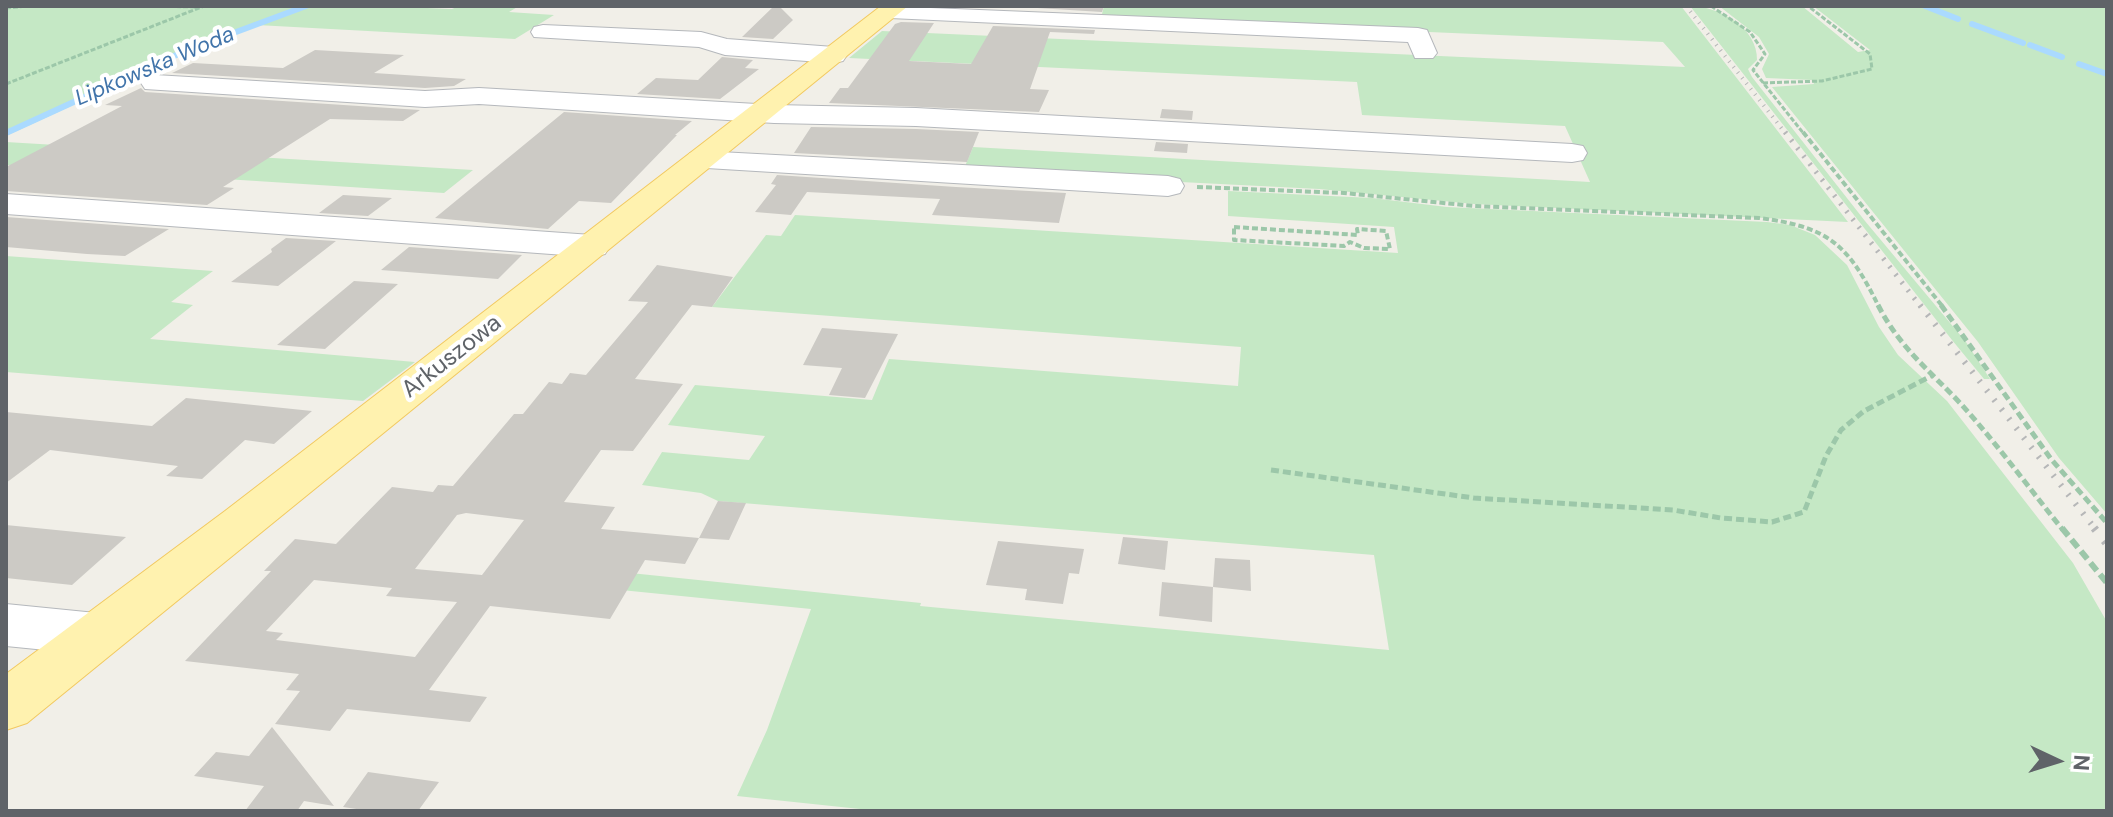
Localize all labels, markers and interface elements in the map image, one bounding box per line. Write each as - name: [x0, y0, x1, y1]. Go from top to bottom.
- water label: Lipkowska Woda: [72, 22, 238, 112]
- street label: Arkuszowa: [396, 309, 508, 405]
- north arrow: [2017, 721, 2097, 801]
- text: N: [2066, 754, 2096, 772]

